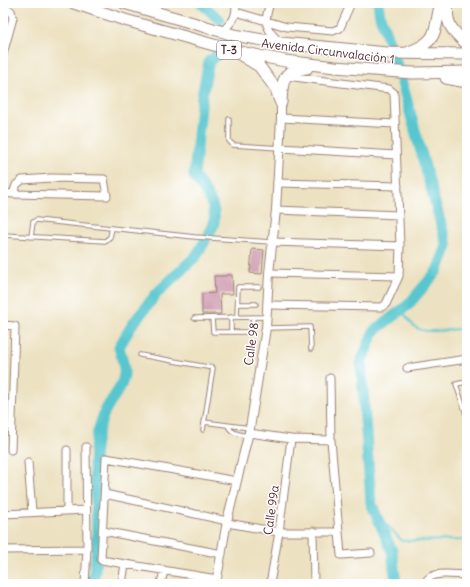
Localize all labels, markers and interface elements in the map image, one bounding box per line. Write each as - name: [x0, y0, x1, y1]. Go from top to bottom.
- street label: Avenida Circunvalación 1: [261, 35, 395, 67]
- road number: T-3: [217, 41, 241, 59]
- street label: Calle 98: [241, 322, 261, 366]
- street label: Calle 99a: [260, 484, 282, 536]

